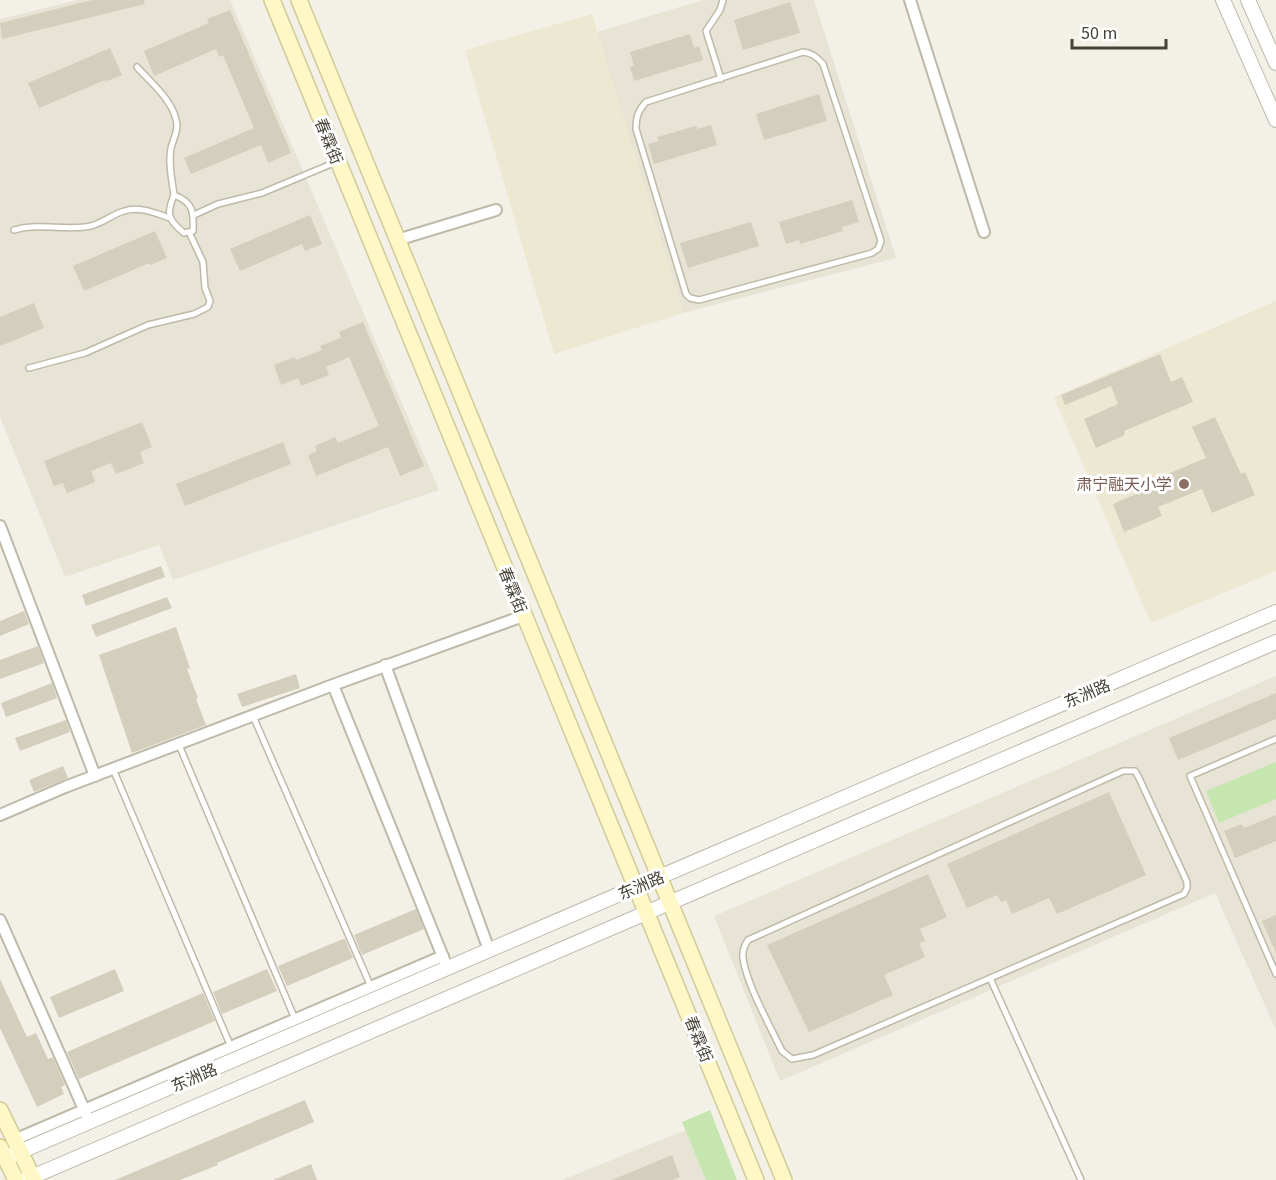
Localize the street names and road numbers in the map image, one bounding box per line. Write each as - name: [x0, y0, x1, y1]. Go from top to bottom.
- street label: 春霖街: [309, 115, 347, 168]
- street label: 春霖街: [493, 564, 531, 617]
- street label: 东洲路: [1061, 674, 1114, 713]
- street label: 东洲路: [615, 866, 668, 905]
- street label: 春霖街: [679, 1013, 717, 1066]
- street label: 东洲路: [168, 1058, 221, 1097]

